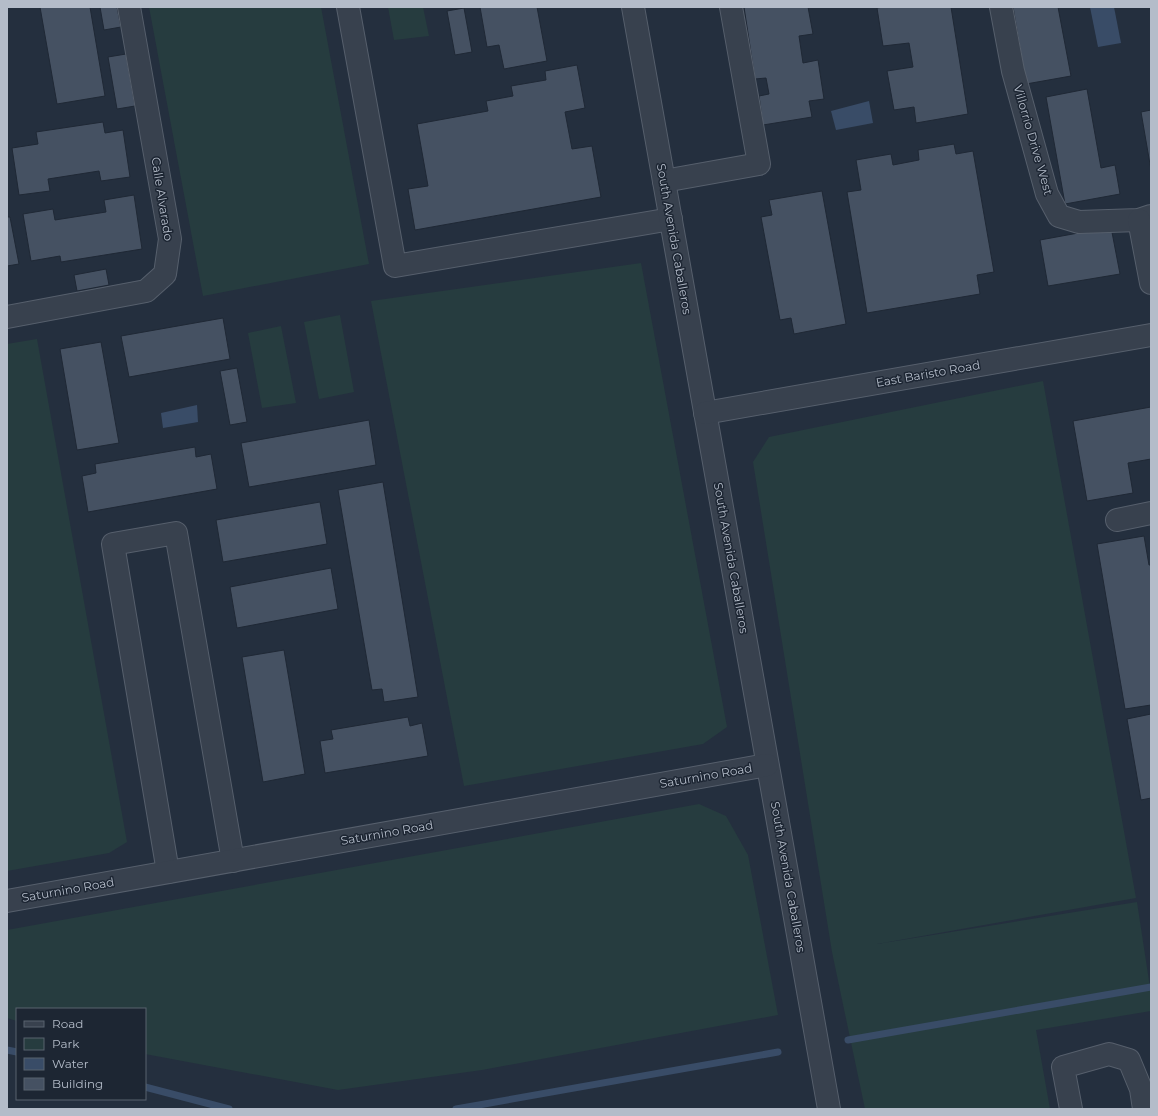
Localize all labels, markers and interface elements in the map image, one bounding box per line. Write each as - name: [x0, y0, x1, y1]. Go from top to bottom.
- street label: Villorrio Drive West: [1011, 83, 1056, 197]
- street label: Calle Alvarado: [148, 156, 177, 242]
- street label: South Avenida Caballeros: [654, 162, 695, 316]
- street label: East Baristo Road: [875, 357, 981, 390]
- street label: South Avenida Caballeros: [711, 481, 752, 635]
- street label: Saturnino Road: [659, 760, 753, 791]
- street label: South Avenida Caballeros: [768, 800, 809, 954]
- street label: Saturnino Road: [340, 817, 434, 848]
- street label: Saturnino Road: [21, 874, 115, 905]
- legend: [16, 1008, 146, 1100]
- text: Road: [52, 1016, 83, 1031]
- text: Park: [52, 1036, 80, 1051]
- text: Water: [52, 1056, 89, 1071]
- text: Building: [52, 1076, 103, 1091]

